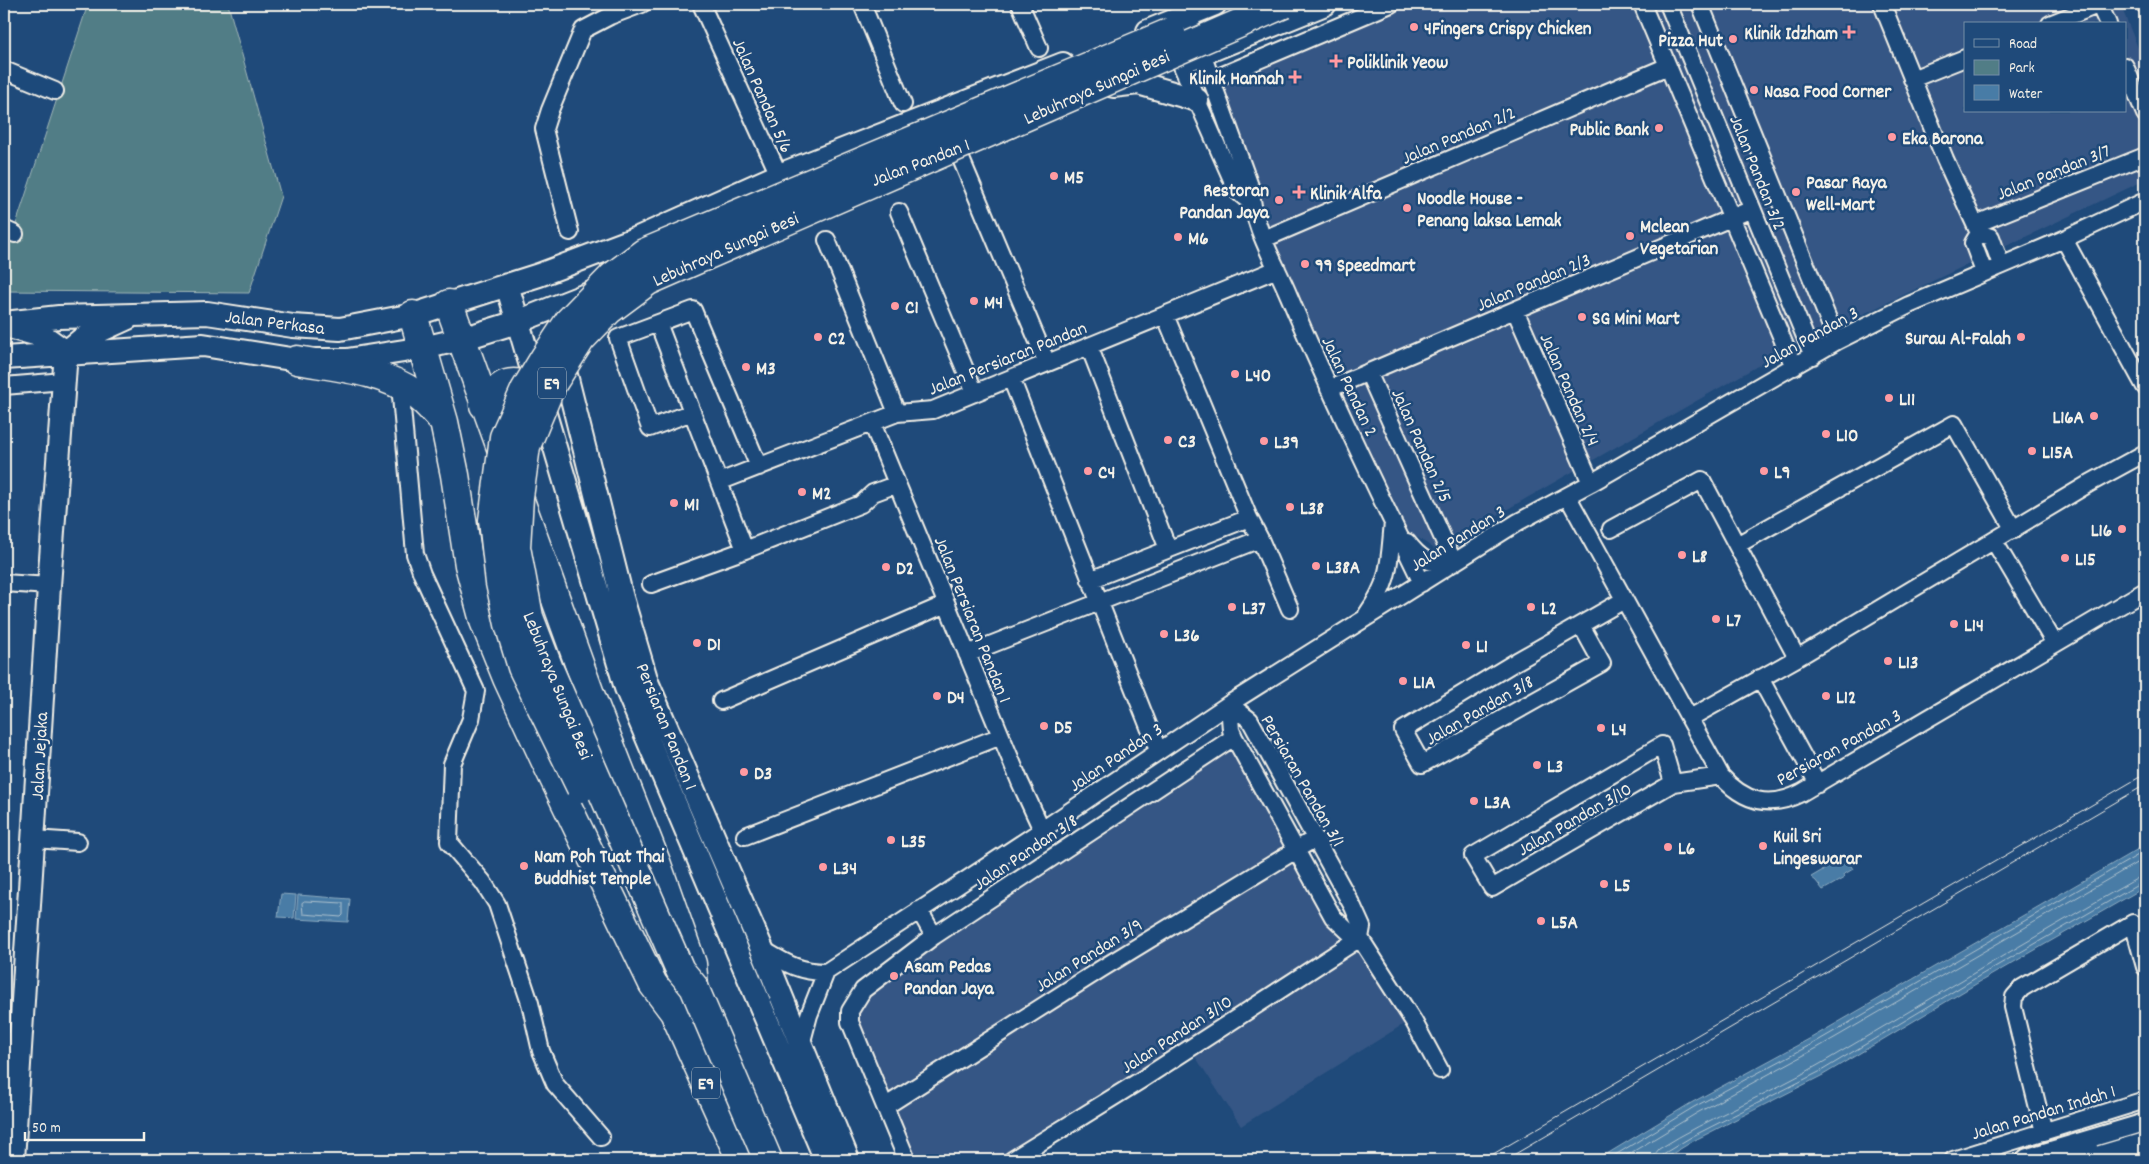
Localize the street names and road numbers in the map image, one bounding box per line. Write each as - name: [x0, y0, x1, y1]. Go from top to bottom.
- street label: Jalan Pandan 5/6: [723, 35, 798, 158]
- street label: Lebuhraya Sungai Besi: [1020, 45, 1175, 134]
- street label: Jalan Pandan 2/2: [1398, 101, 1521, 173]
- street label: Jalan Pandan 3/2: [1720, 112, 1791, 235]
- street label: Jalan Pandan 1: [868, 133, 975, 195]
- street label: Jalan Pandan 3/7: [1993, 139, 2115, 209]
- street label: Lebuhraya Sungai Besi: [649, 207, 804, 296]
- street label: Jalan Pandan 2/3: [1473, 248, 1596, 320]
- street label: Jalan Pandan 3: [1757, 301, 1865, 377]
- street label: Jalan Perkasa: [223, 305, 327, 344]
- street label: Jalan Persiaran Pandan: [925, 316, 1092, 404]
- street label: Jalan Pandan 2/4: [1531, 330, 1605, 451]
- street label: Jalan Pandan 2: [1313, 333, 1383, 442]
- road number: E9: [538, 368, 566, 398]
- street label: Jalan Pandan 2/5: [1383, 385, 1457, 508]
- street label: Jalan Pandan 3: [1406, 500, 1512, 580]
- street label: Jalan Persiaran Pandan 1: [925, 533, 1016, 708]
- street label: Lebuhraya Sungai Besi: [514, 608, 598, 765]
- street label: Persiaran Pandan 1: [627, 660, 703, 795]
- street label: Jalan Pandan 3/8: [1422, 670, 1540, 754]
- street label: Persiaran Pandan 3: [1772, 704, 1907, 795]
- street label: Jalan Jejaka: [26, 710, 57, 801]
- street label: Persiaran Pandan 3/1: [1252, 711, 1350, 853]
- street label: Jalan Pandan 3: [1065, 717, 1169, 800]
- street label: Jalan Pandan 3/10: [1514, 777, 1638, 865]
- street label: Jalan Pandan 3/8: [969, 809, 1085, 899]
- street label: Jalan Pandan 3/9: [1031, 913, 1149, 1001]
- street label: Jalan Pandan 3/10: [1117, 990, 1239, 1082]
- road number: E9: [692, 1068, 720, 1098]
- street label: Jalan Pandan Indah 1: [1969, 1080, 2119, 1149]

